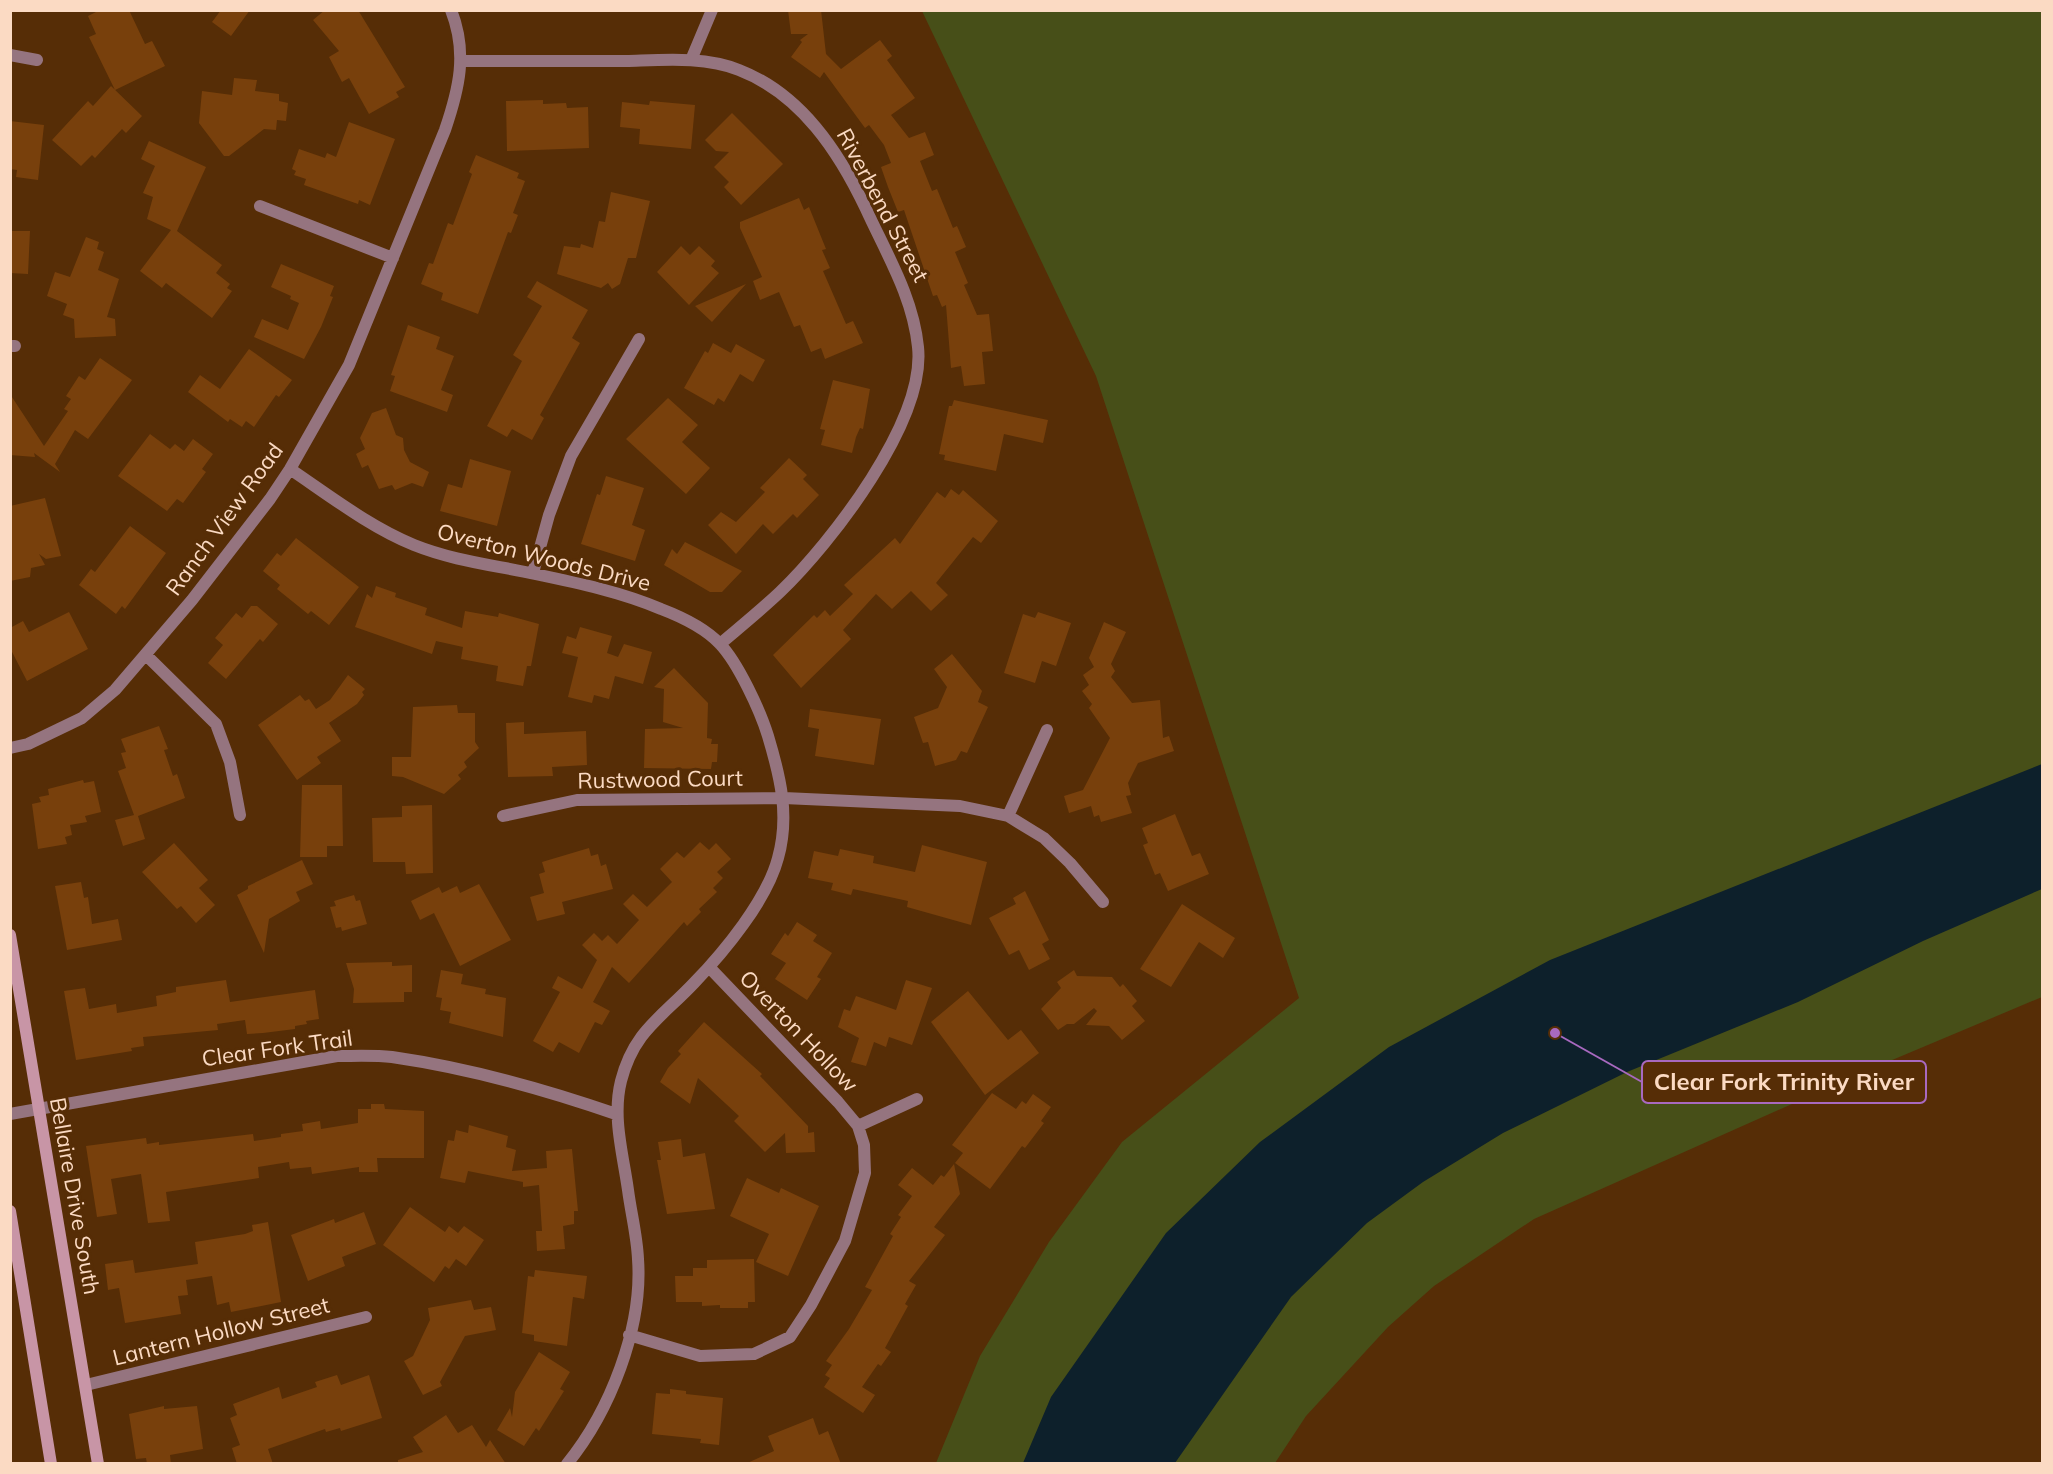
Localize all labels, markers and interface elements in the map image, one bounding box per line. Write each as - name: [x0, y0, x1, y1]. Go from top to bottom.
- street label: Riverbend Street: [831, 123, 935, 287]
- street label: Ranch View Road: [159, 437, 289, 601]
- street label: Overton Woods Drive: [434, 517, 654, 597]
- street label: Rustwood Court: [577, 764, 743, 794]
- street label: Overton Hollow: [734, 964, 864, 1098]
- street label: Clear Fork Trail: [200, 1024, 354, 1072]
- callout: Clear Fork Trinity River: [1642, 1061, 1926, 1103]
- text: Clear Fork Trinity River: [1654, 1066, 1915, 1096]
- street label: Bellaire Drive South: [44, 1095, 106, 1297]
- street label: Lantern Hollow Street: [110, 1290, 332, 1371]

